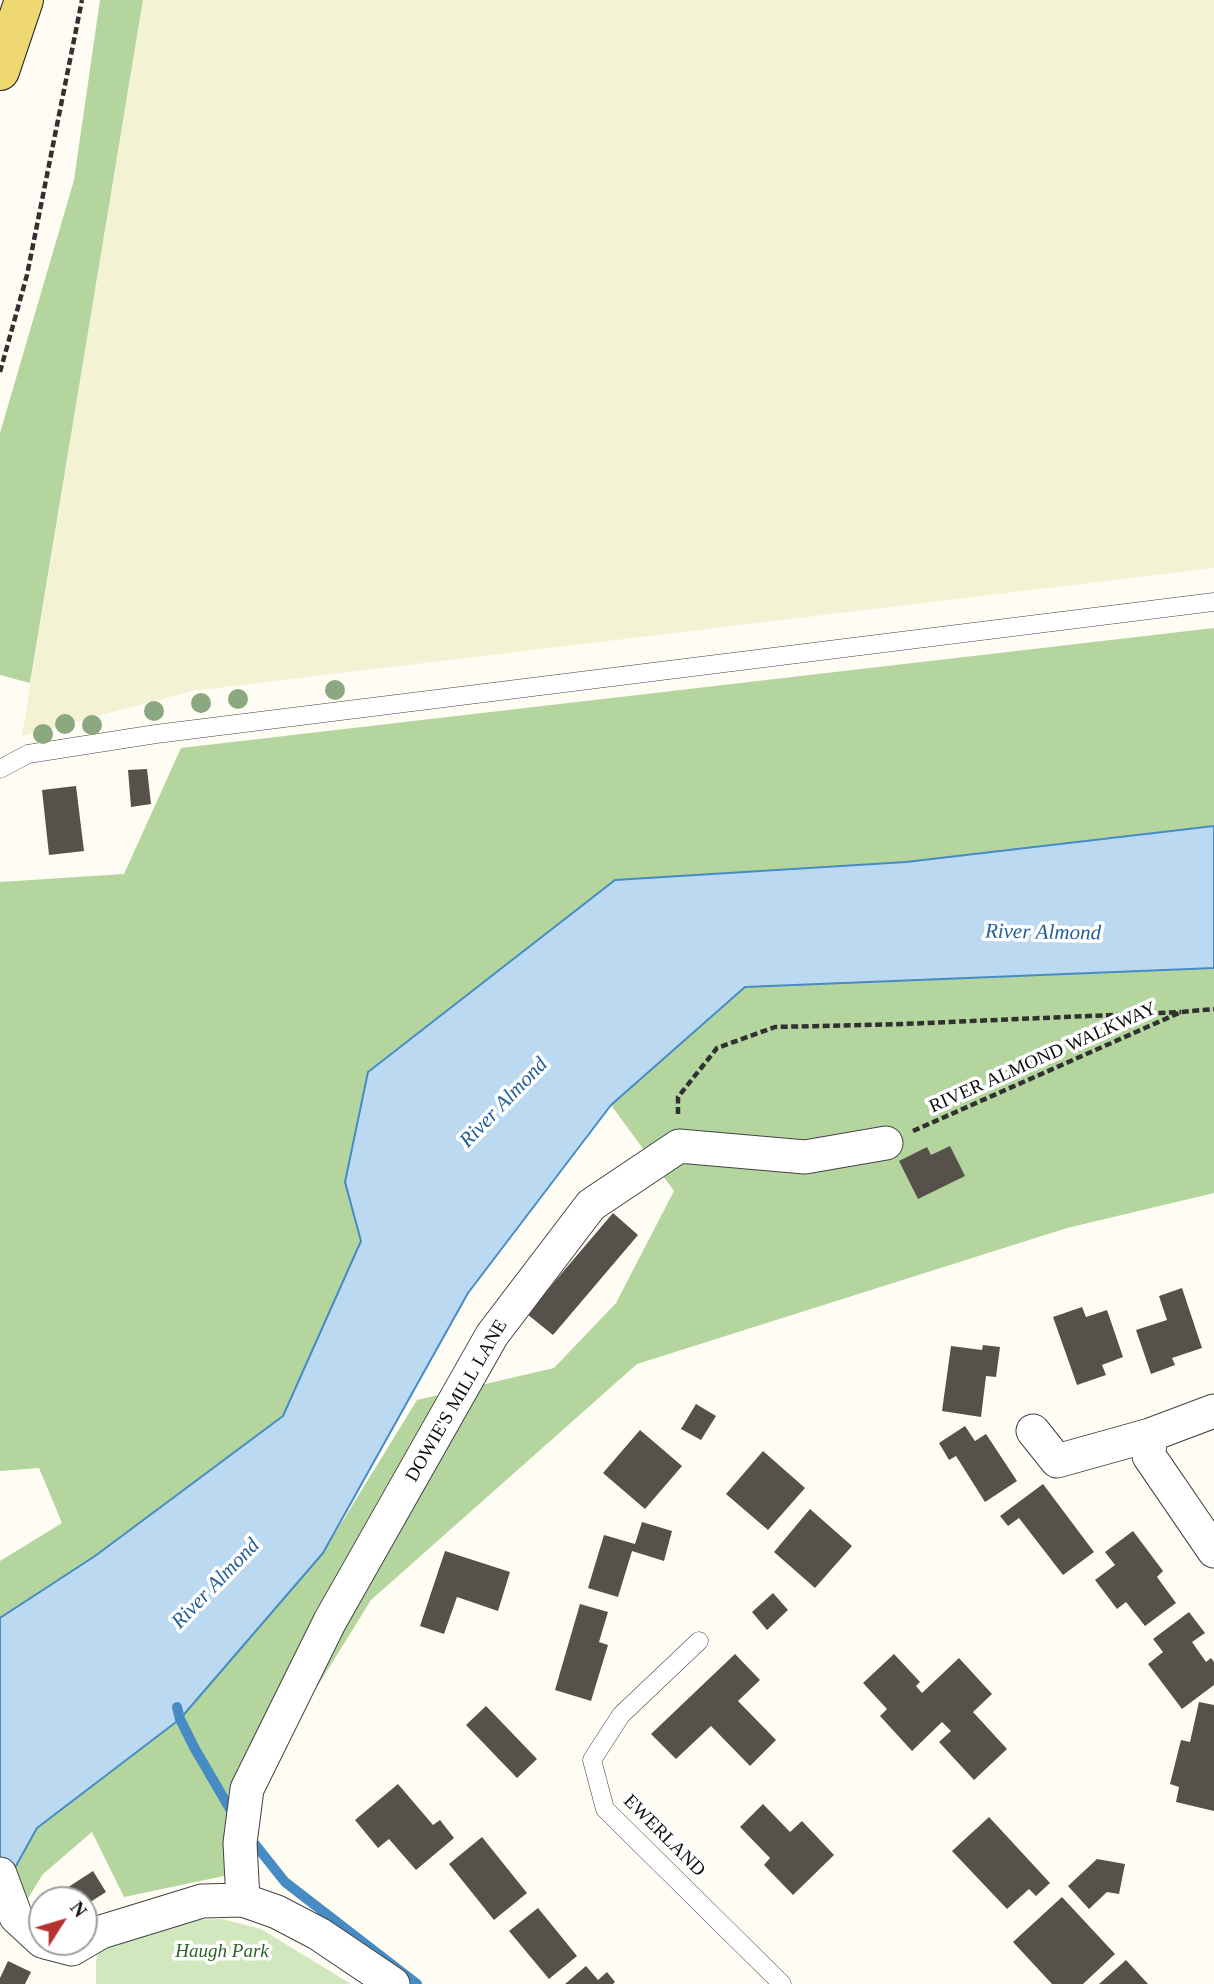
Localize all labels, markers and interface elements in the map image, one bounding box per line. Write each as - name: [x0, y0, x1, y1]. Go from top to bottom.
- water label: River Almond: [985, 919, 1101, 947]
- street label: RIVER ALMOND WALKWAY: [926, 997, 1160, 1119]
- water label: River Almond: [455, 1053, 553, 1153]
- street label: DOWIE'S MILL LANE: [401, 1316, 513, 1486]
- water label: River Almond: [167, 1534, 265, 1634]
- street label: EWERLAND: [618, 1790, 710, 1882]
- north arrow: [28, 1886, 98, 1956]
- text: N: [66, 1897, 91, 1921]
- park label: Haugh Park: [175, 1941, 269, 1963]

